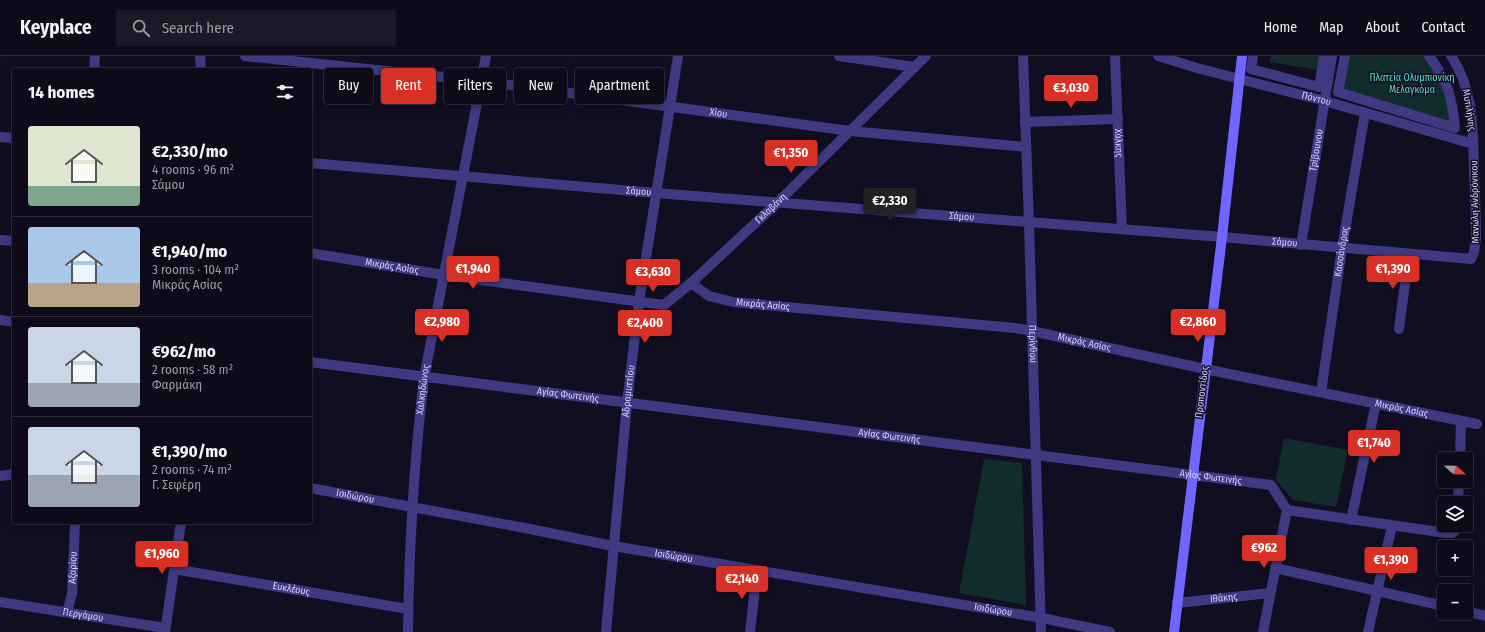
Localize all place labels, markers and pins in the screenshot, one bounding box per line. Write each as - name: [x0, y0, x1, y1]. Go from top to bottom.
- pin: €3,030: [1038, 75, 1104, 109]
- pin: €1,350: [758, 140, 824, 174]
- pin: €2,330: [857, 188, 923, 222]
- pin: €1,940: [440, 256, 506, 290]
- pin: €1,390: [1360, 256, 1426, 290]
- pin: €3,630: [620, 259, 686, 293]
- pin: €2,980: [409, 309, 475, 343]
- pin: €2,860: [1165, 309, 1231, 343]
- pin: €2,400: [612, 310, 678, 344]
- pin: €1,740: [1341, 430, 1407, 464]
- pin: €962: [1240, 535, 1288, 569]
- pin: €1,960: [129, 541, 195, 575]
- pin: €1,390: [1358, 547, 1424, 581]
- pin: €2,140: [709, 566, 775, 600]

